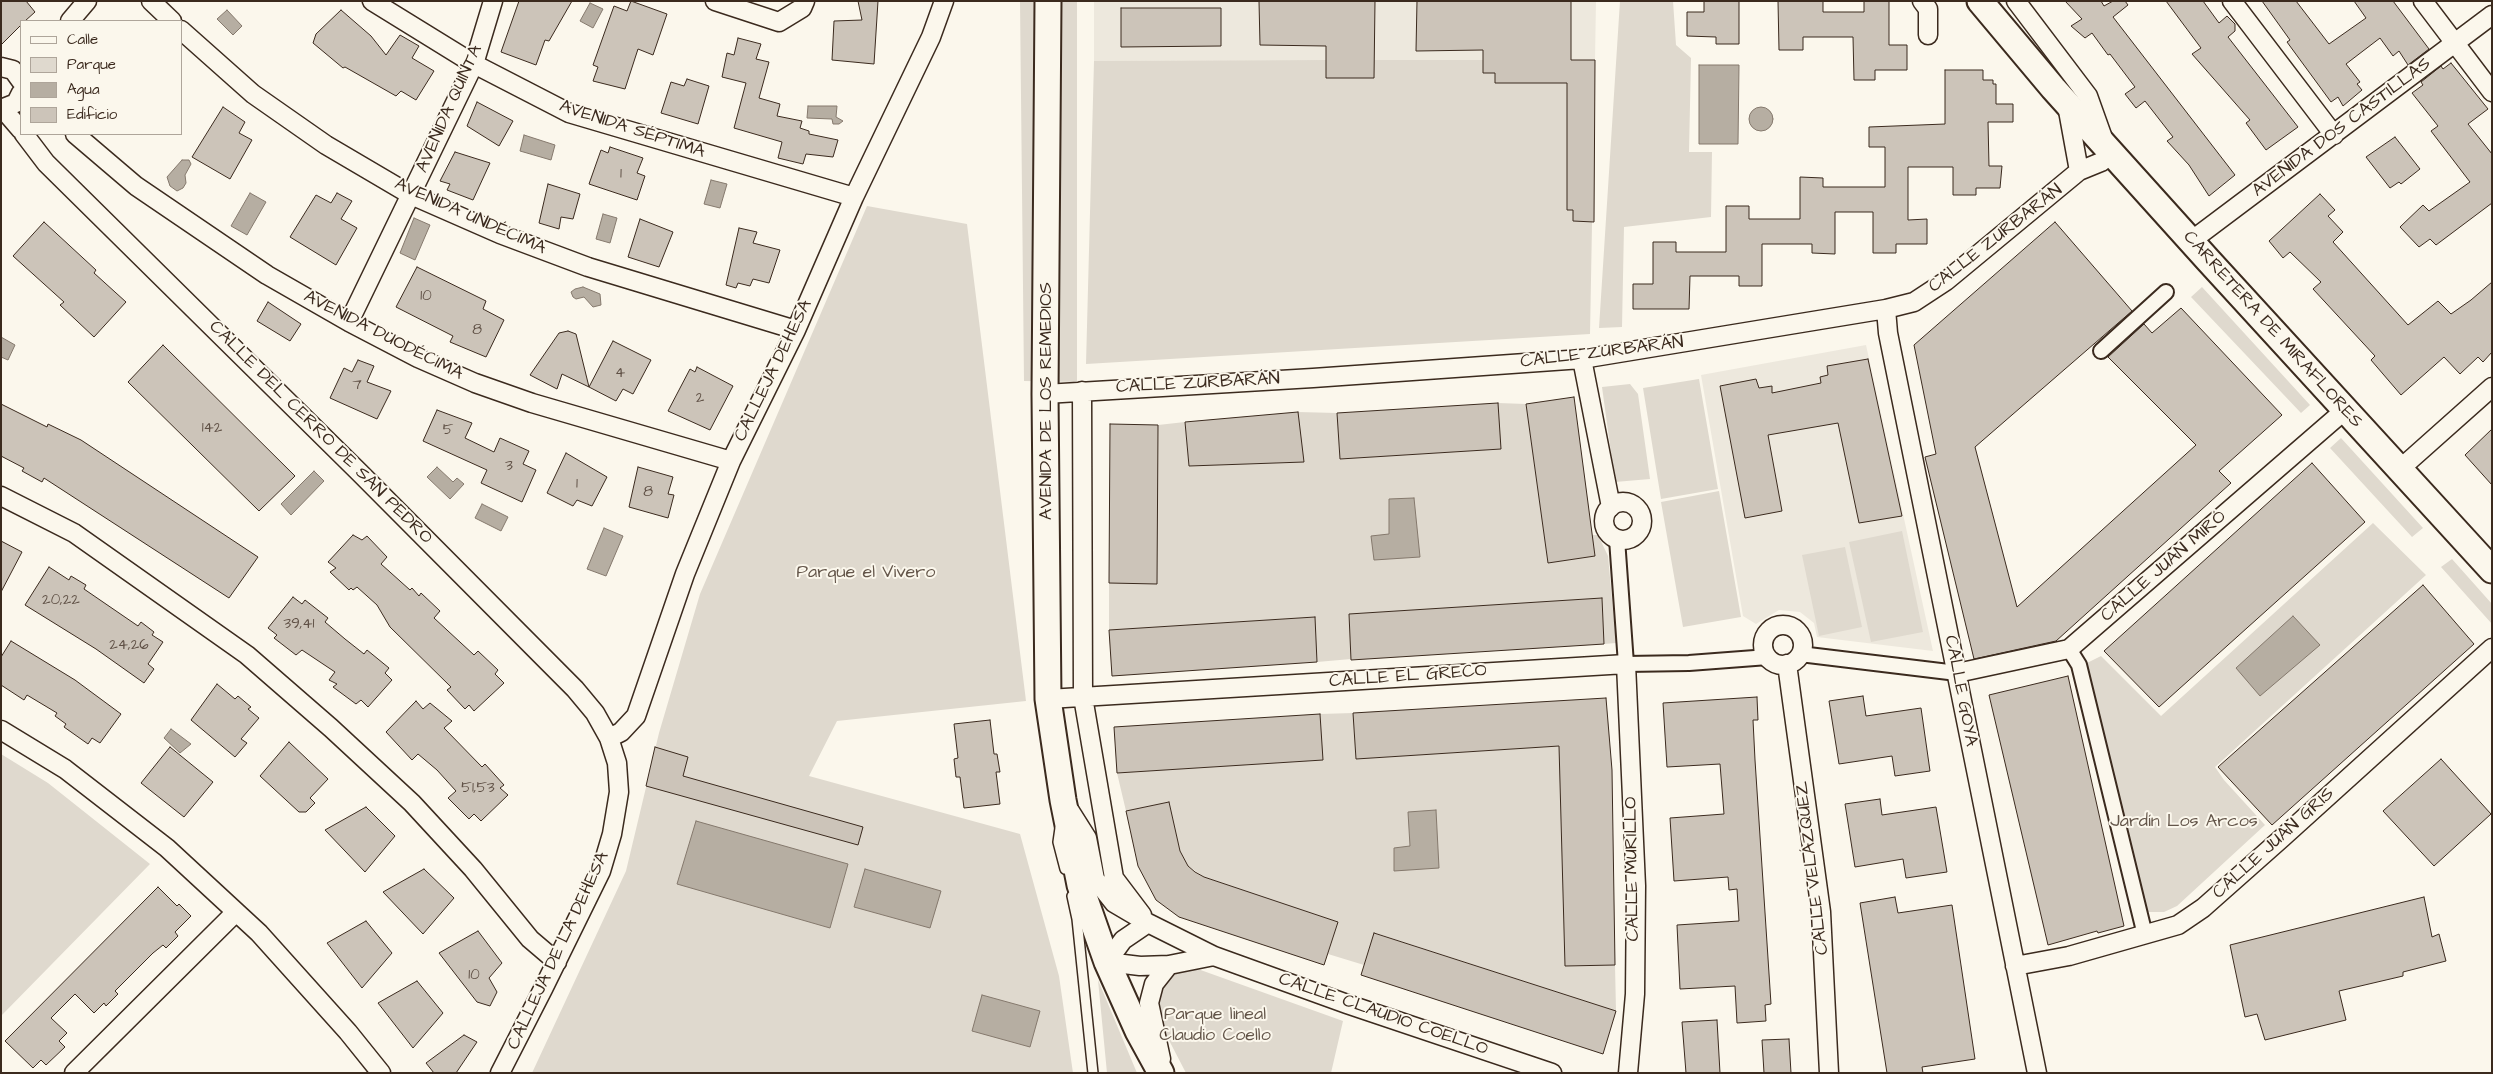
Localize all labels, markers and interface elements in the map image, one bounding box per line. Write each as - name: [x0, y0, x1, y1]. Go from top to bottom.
- legend: [20, 20, 182, 135]
- text: Calle: [67, 29, 98, 50]
- street label: AVENIDA QUINTA: [412, 42, 488, 176]
- text: Parque: [67, 54, 116, 75]
- street label: AVENIDA DOS CASTILLAS: [2248, 54, 2436, 202]
- text: Agua: [67, 79, 100, 100]
- street label: AVENIDA SÉPTIMA: [556, 96, 708, 164]
- text: Edificio: [67, 104, 117, 125]
- house number: 1: [620, 166, 622, 184]
- street label: AVENIDA UNDÉCIMA: [391, 174, 549, 260]
- street label: CALLE ZURBARÁN: [1925, 180, 2067, 298]
- street label: CARRETERA DE MIRAFLORES: [2178, 227, 2366, 433]
- street label: AVENIDA DE LOS REMEDIOS: [1036, 282, 1058, 520]
- street label: AVENIDA DUODÉCIMA: [300, 286, 466, 386]
- house number: 10: [420, 288, 432, 306]
- street label: CALLEJA DEHESA: [730, 297, 818, 445]
- street label: CALLE DEL CERRO DE SAN PEDRO: [204, 317, 436, 549]
- house number: 8: [472, 322, 482, 340]
- street label: CALLE ZURBARÁN: [1519, 332, 1685, 374]
- house number: 4: [615, 365, 625, 383]
- street label: CALLE ZURBARÁN: [1116, 369, 1280, 399]
- house number: 7: [352, 377, 362, 395]
- house number: 2: [696, 390, 704, 408]
- house number: 142: [202, 420, 222, 438]
- house number: 5: [443, 422, 453, 440]
- house number: 3: [505, 458, 513, 476]
- house number: 1: [576, 476, 578, 494]
- house number: 8: [643, 484, 653, 502]
- street label: CALLE JUAN MIRÓ: [2097, 507, 2231, 627]
- park label: Parque el Vivero: [797, 562, 935, 584]
- house number: 20,22: [42, 592, 80, 610]
- house number: 39,41: [284, 616, 314, 634]
- street label: CALLE GOYA: [1939, 634, 1981, 748]
- house number: 24,26: [109, 637, 149, 655]
- street label: CALLE EL GRECO: [1328, 661, 1488, 693]
- house number: 51,53: [461, 780, 495, 798]
- street label: CALLE VELÁZQUEZ: [1792, 780, 1834, 956]
- street label: CALLE JUAN GRIS: [2209, 784, 2339, 904]
- street label: CALLE MURILLO: [1621, 797, 1645, 941]
- park label: Jardín Los Arcos: [2110, 811, 2258, 833]
- street label: CALLEJA DE LA DEHESA: [504, 849, 614, 1053]
- house number: 10: [468, 967, 480, 985]
- street label: CALLE CLAUDIO COELLO: [1275, 969, 1491, 1061]
- park label: Parque lineal Claudio Coello: [1159, 1004, 1271, 1046]

